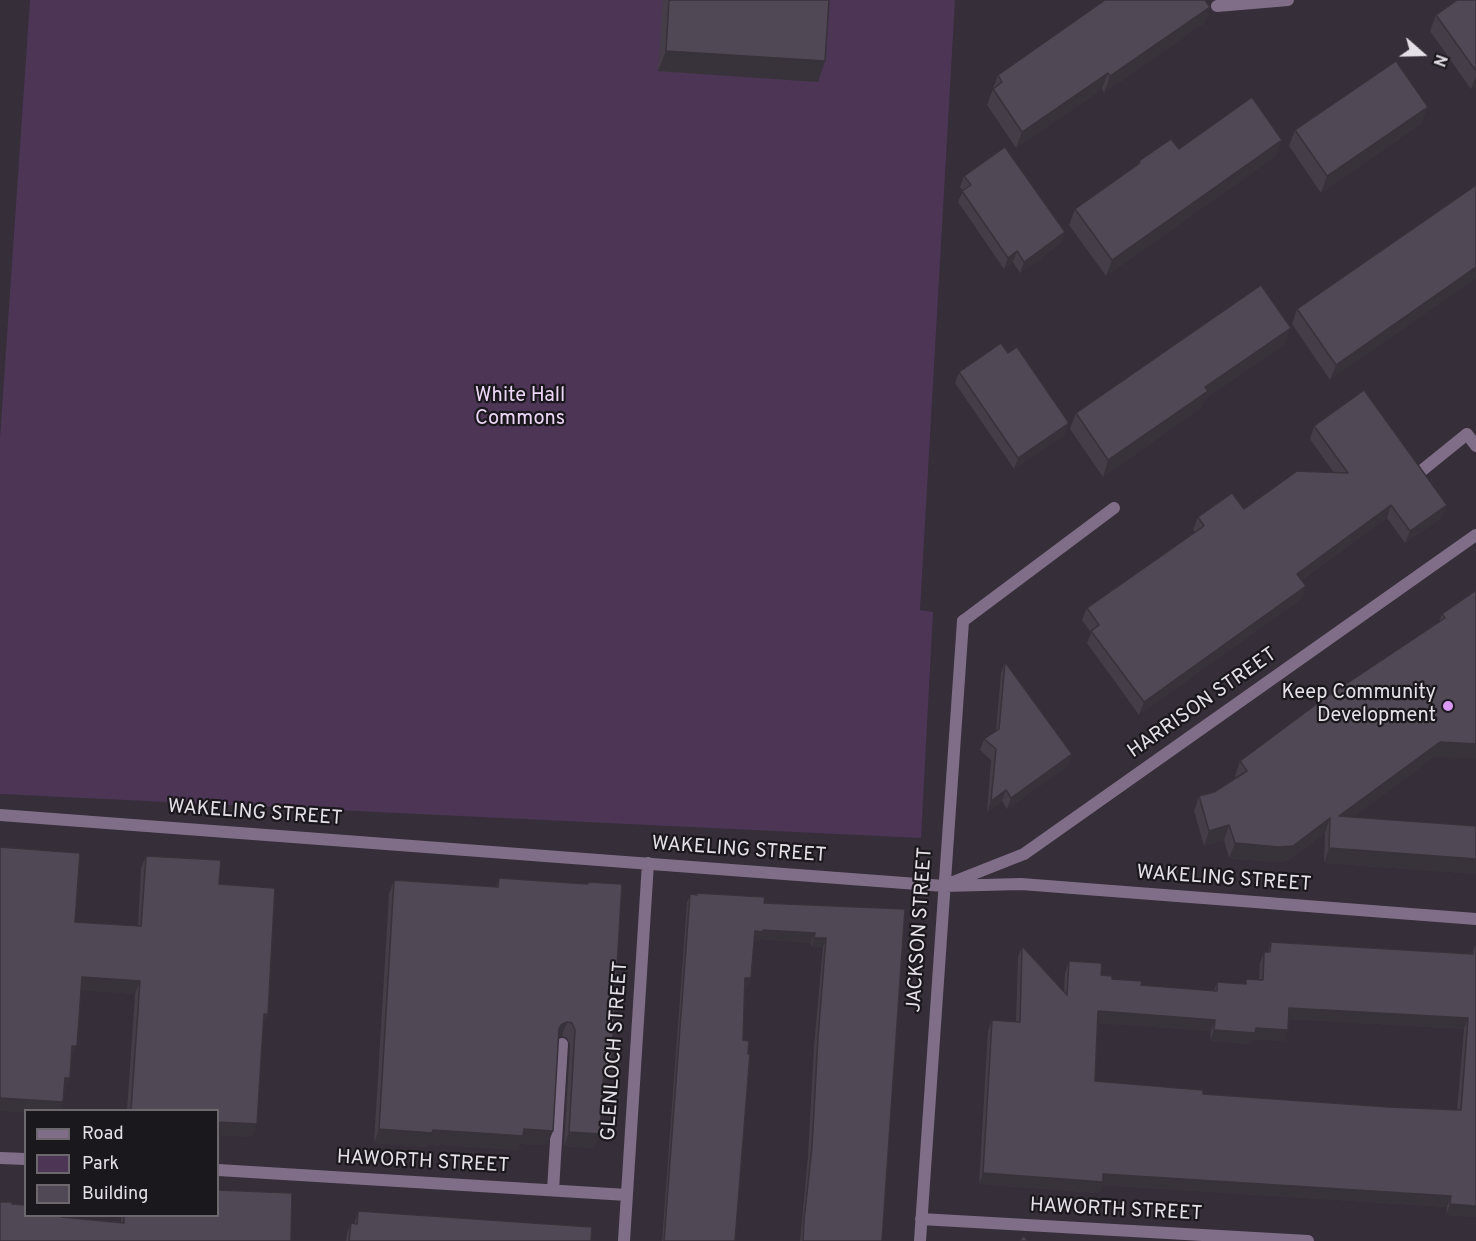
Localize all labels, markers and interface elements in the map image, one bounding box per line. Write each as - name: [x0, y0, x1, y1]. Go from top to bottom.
- north arrow: [1392, 24, 1452, 84]
- text: N: [1428, 51, 1450, 69]
- park label: White Hall Commons: [475, 385, 565, 432]
- street label: HARRISON STREET: [1124, 644, 1282, 764]
- place label: Keep Community Development: [1281, 682, 1436, 729]
- marker: Keep Community Development: [1441, 699, 1455, 713]
- street label: WAKELING STREET: [167, 796, 343, 832]
- street label: WAKELING STREET: [651, 833, 827, 869]
- street label: JACKSON STREET: [903, 847, 939, 1013]
- street label: WAKELING STREET: [1136, 862, 1312, 898]
- street label: GLENLOCH STREET: [598, 960, 634, 1142]
- legend: [24, 1109, 219, 1217]
- text: Road: [82, 1123, 124, 1146]
- street label: HAWORTH STREET: [336, 1146, 510, 1180]
- text: Park: [82, 1153, 119, 1176]
- text: Building: [82, 1183, 148, 1206]
- street label: HAWORTH STREET: [1029, 1194, 1203, 1228]

